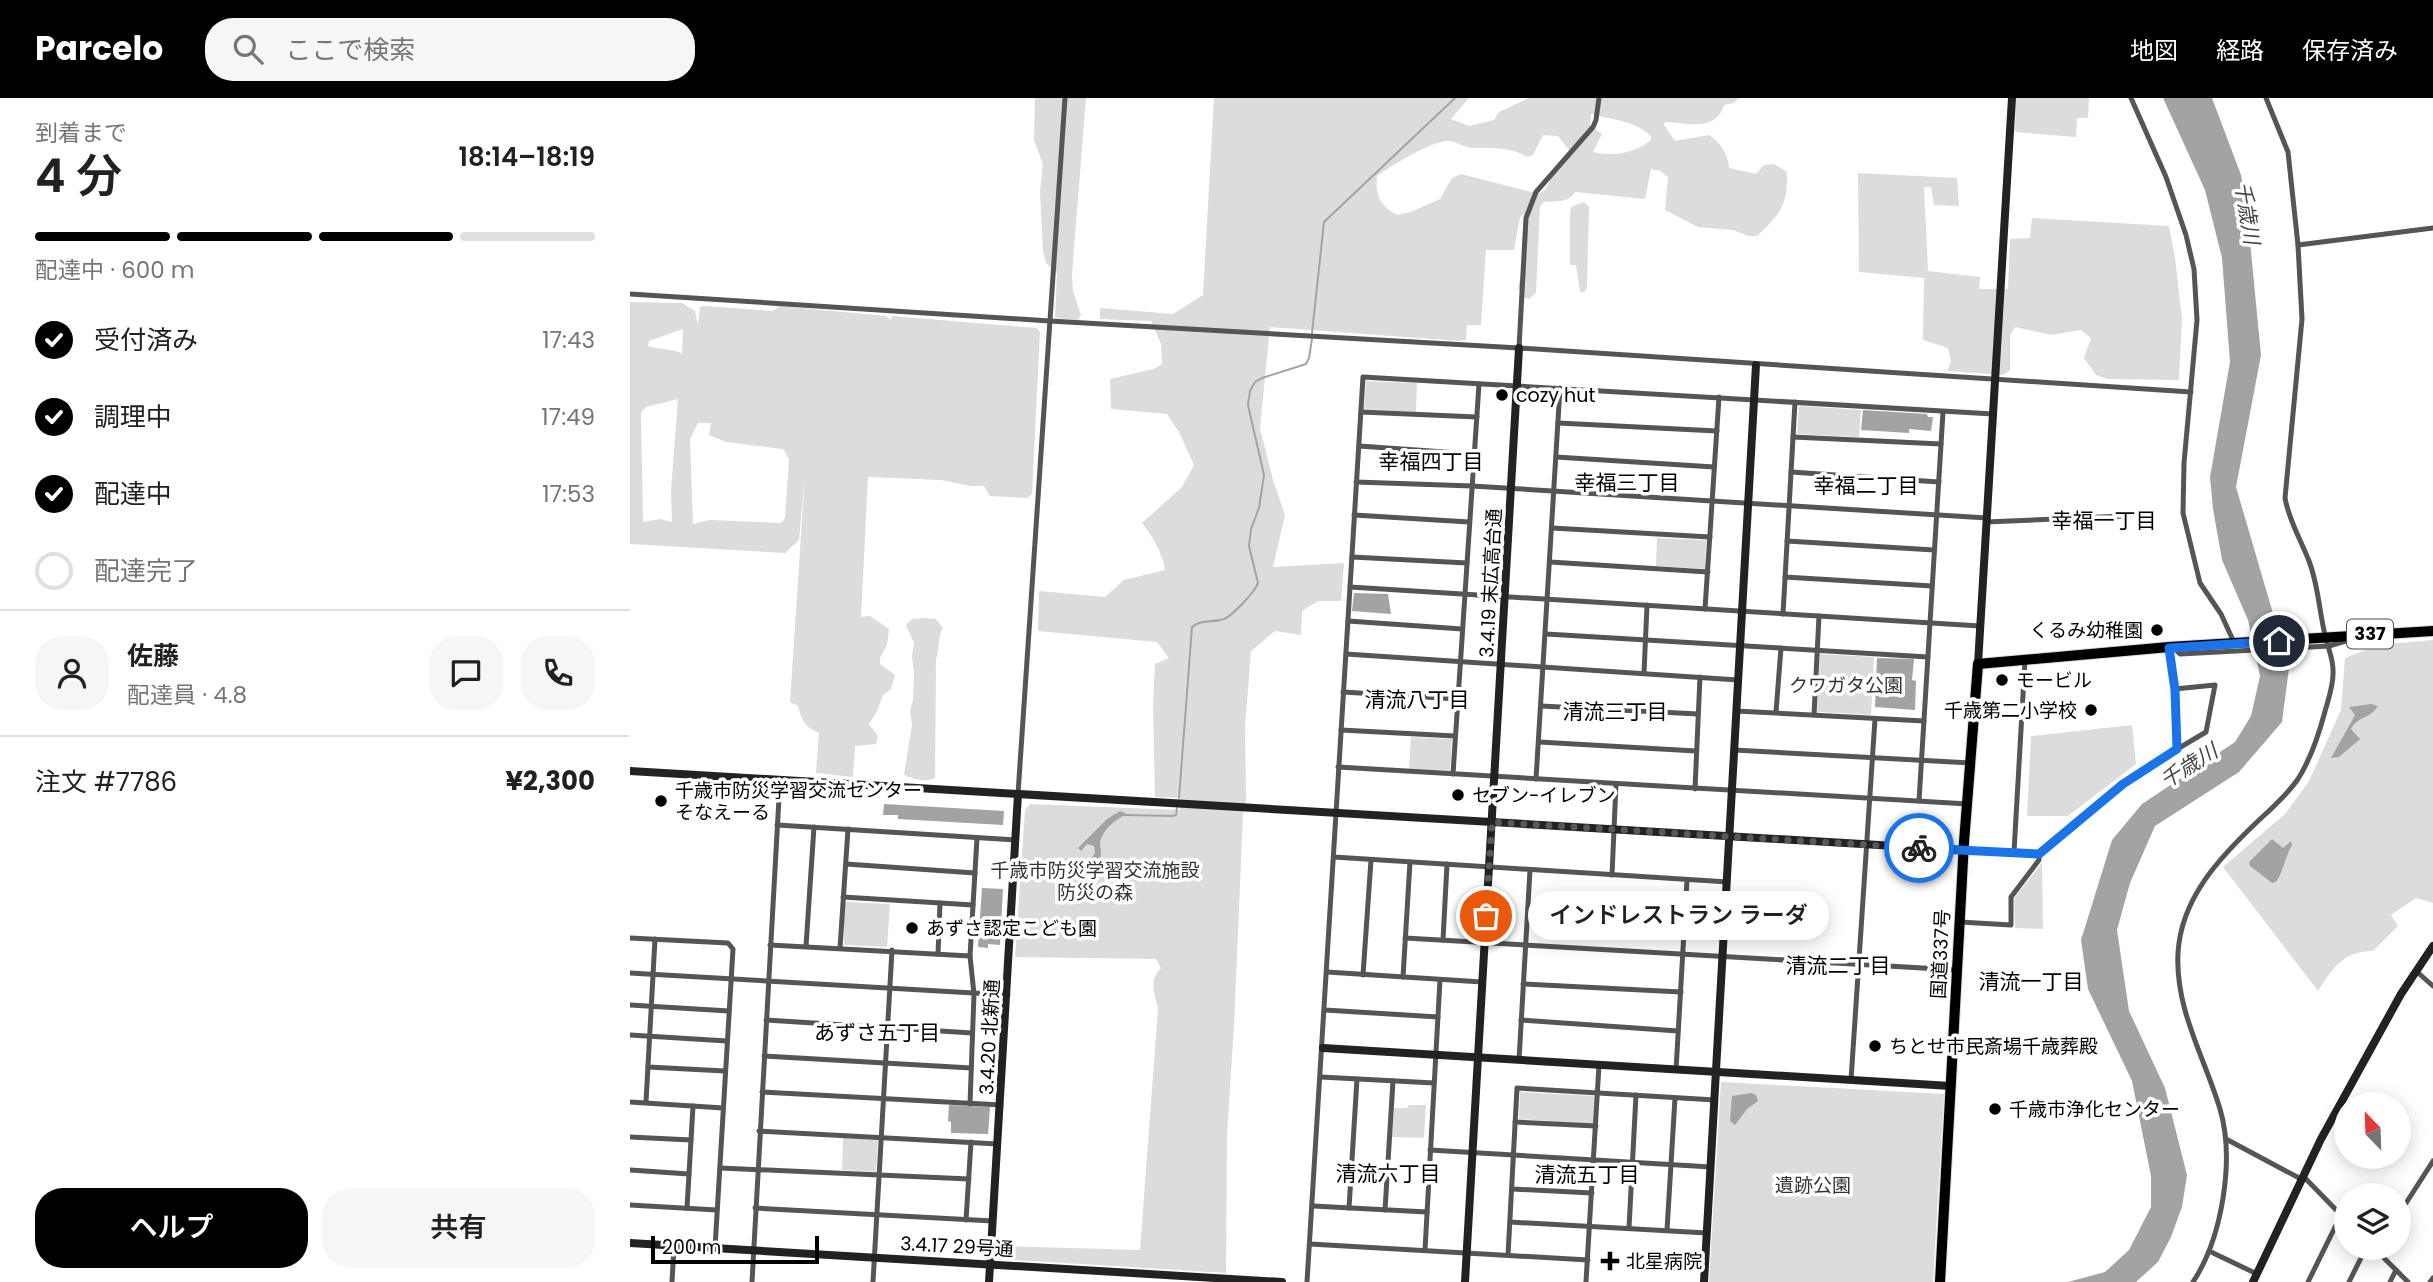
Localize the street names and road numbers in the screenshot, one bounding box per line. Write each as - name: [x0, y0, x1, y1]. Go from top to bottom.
- street label: 3.4.19 末広高台通: [1473, 508, 1508, 658]
- road number: 337: [2347, 620, 2393, 648]
- street label: 国道337号: [1925, 908, 1956, 1000]
- street label: 3.4.20 北新通: [973, 978, 1006, 1096]
- street label: 3.4.17 29号通: [900, 1230, 1014, 1263]

